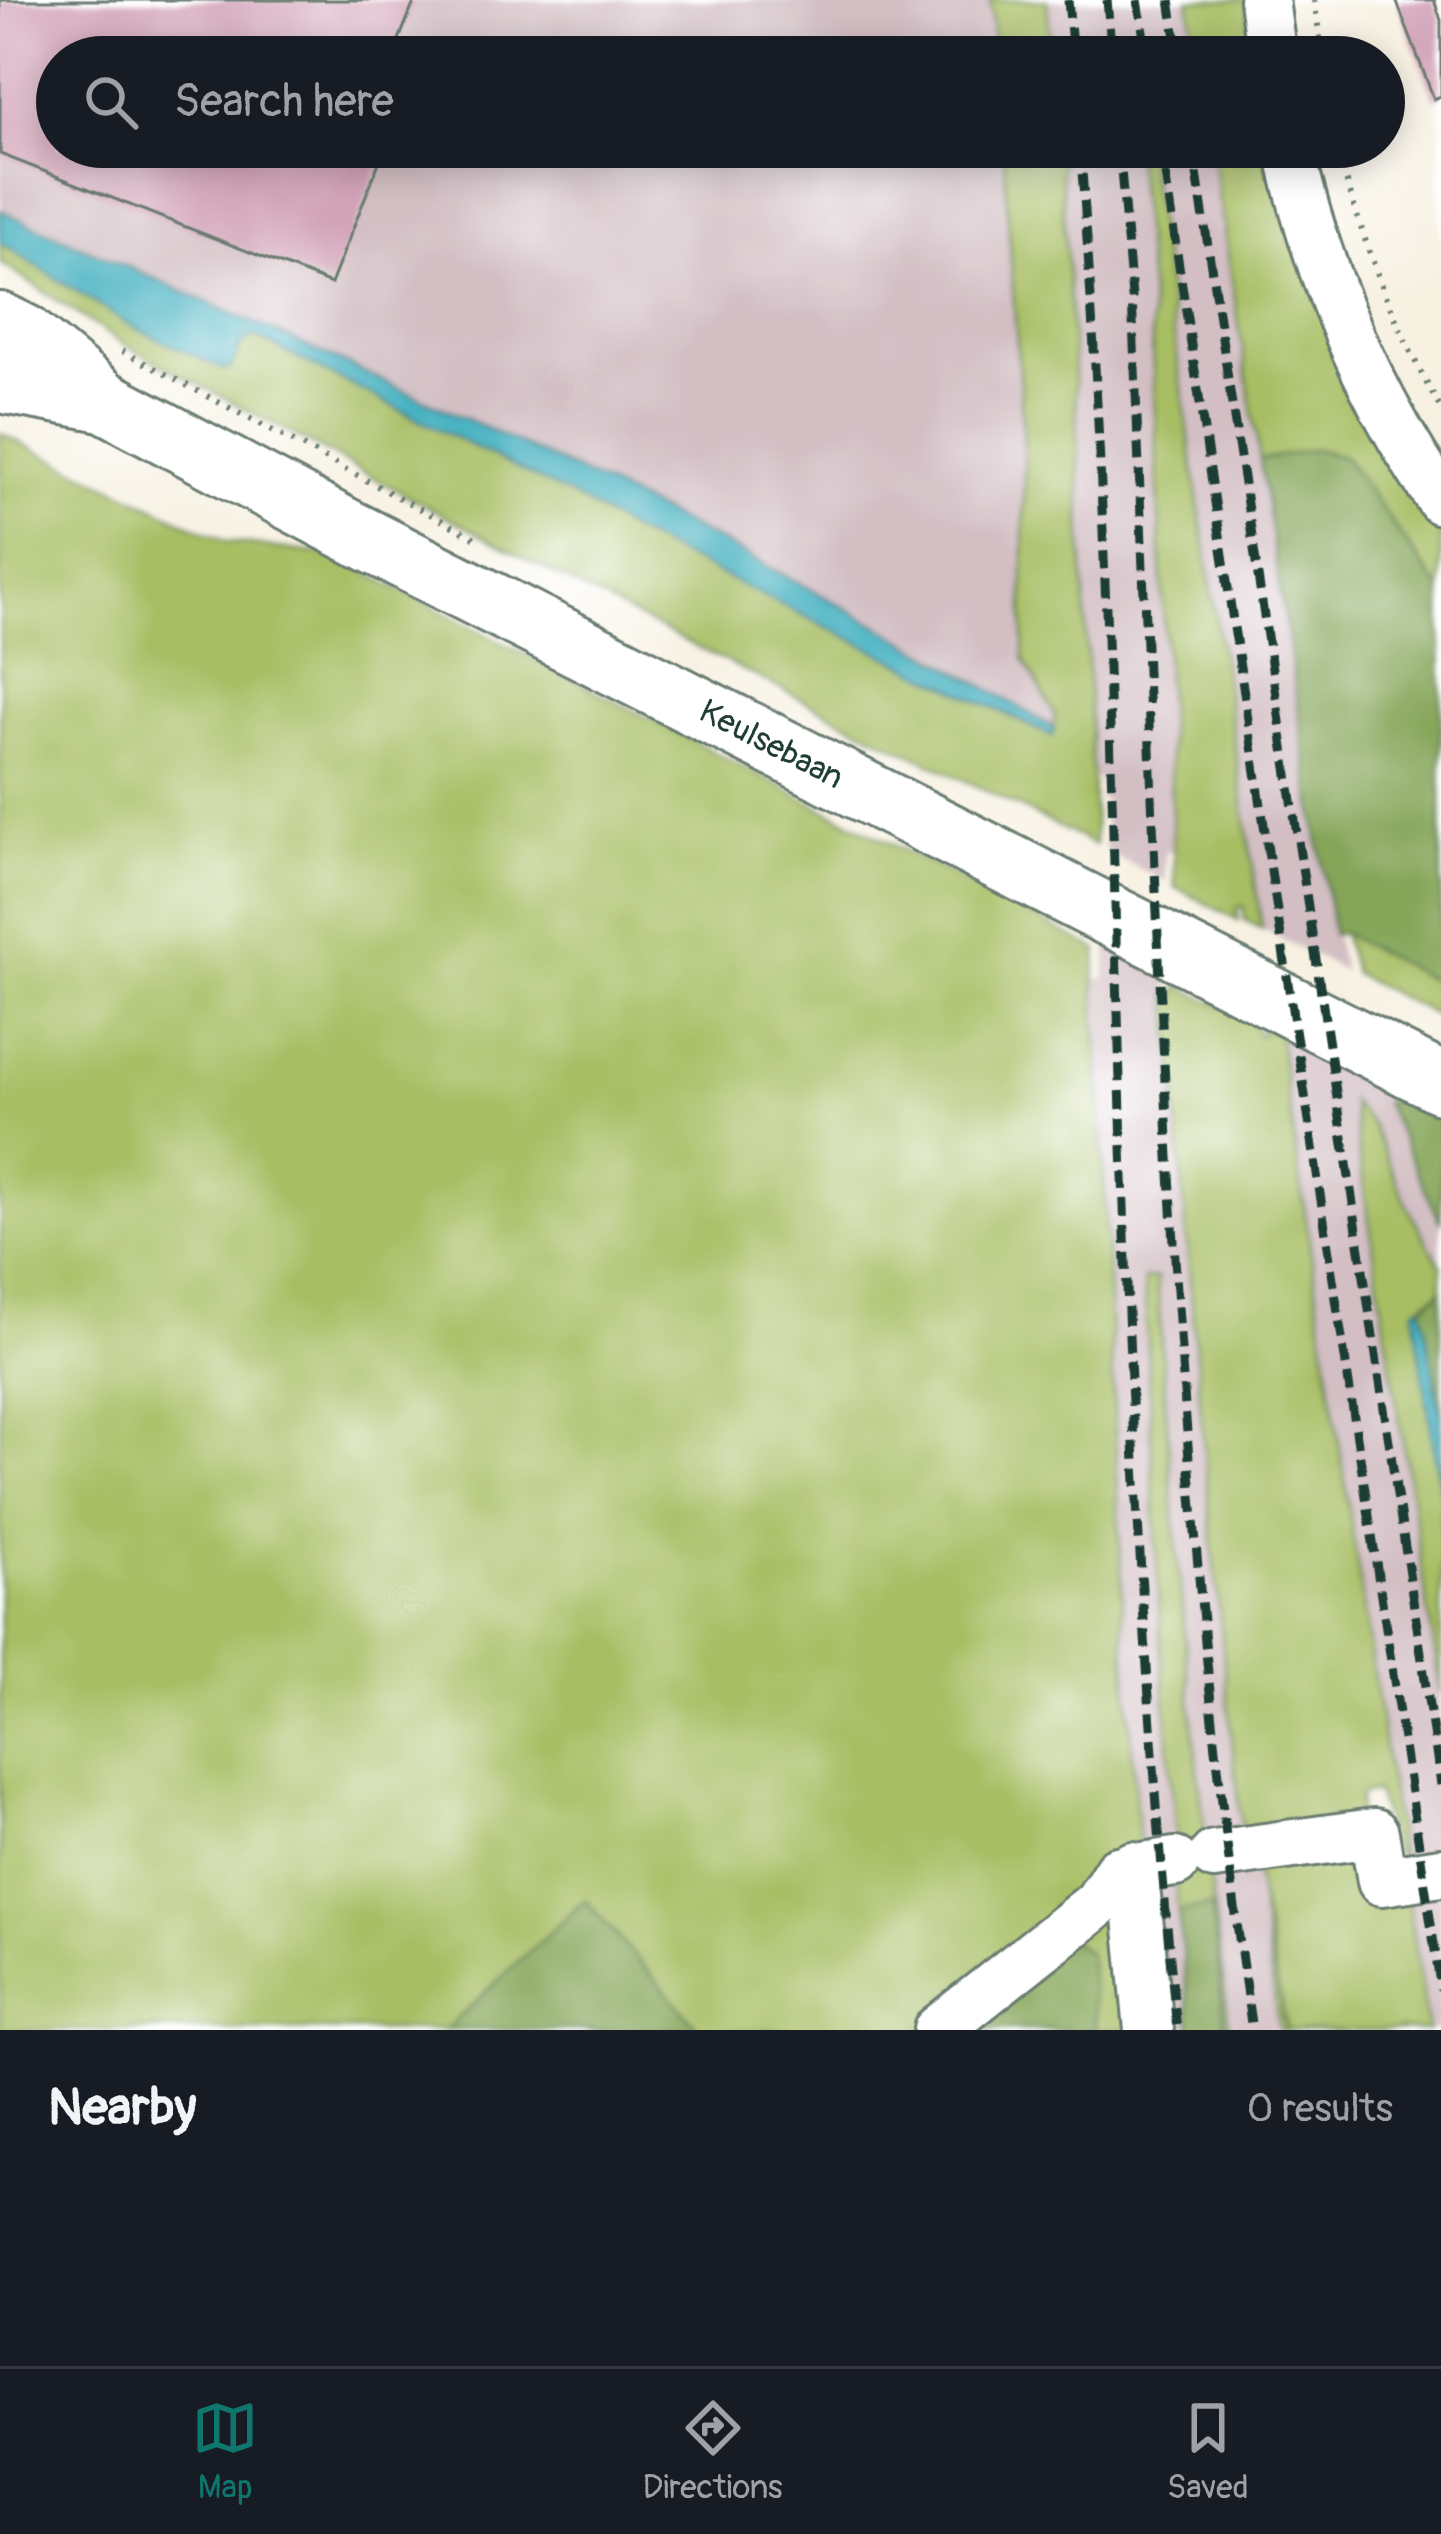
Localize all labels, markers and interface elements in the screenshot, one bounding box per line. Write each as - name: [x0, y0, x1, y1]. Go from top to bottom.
- search box: [36, 36, 1405, 168]
- icon: search: [78, 69, 144, 135]
- text: Search here: [174, 74, 394, 130]
- street label: Keulsebaan: [692, 691, 850, 798]
- text: Nearby: [48, 2076, 196, 2140]
- text: 0 results: [1247, 2084, 1393, 2133]
- tab: Map: [192, 2395, 258, 2508]
- tab: Directions: [643, 2395, 783, 2508]
- tab: Saved: [1167, 2395, 1249, 2508]

